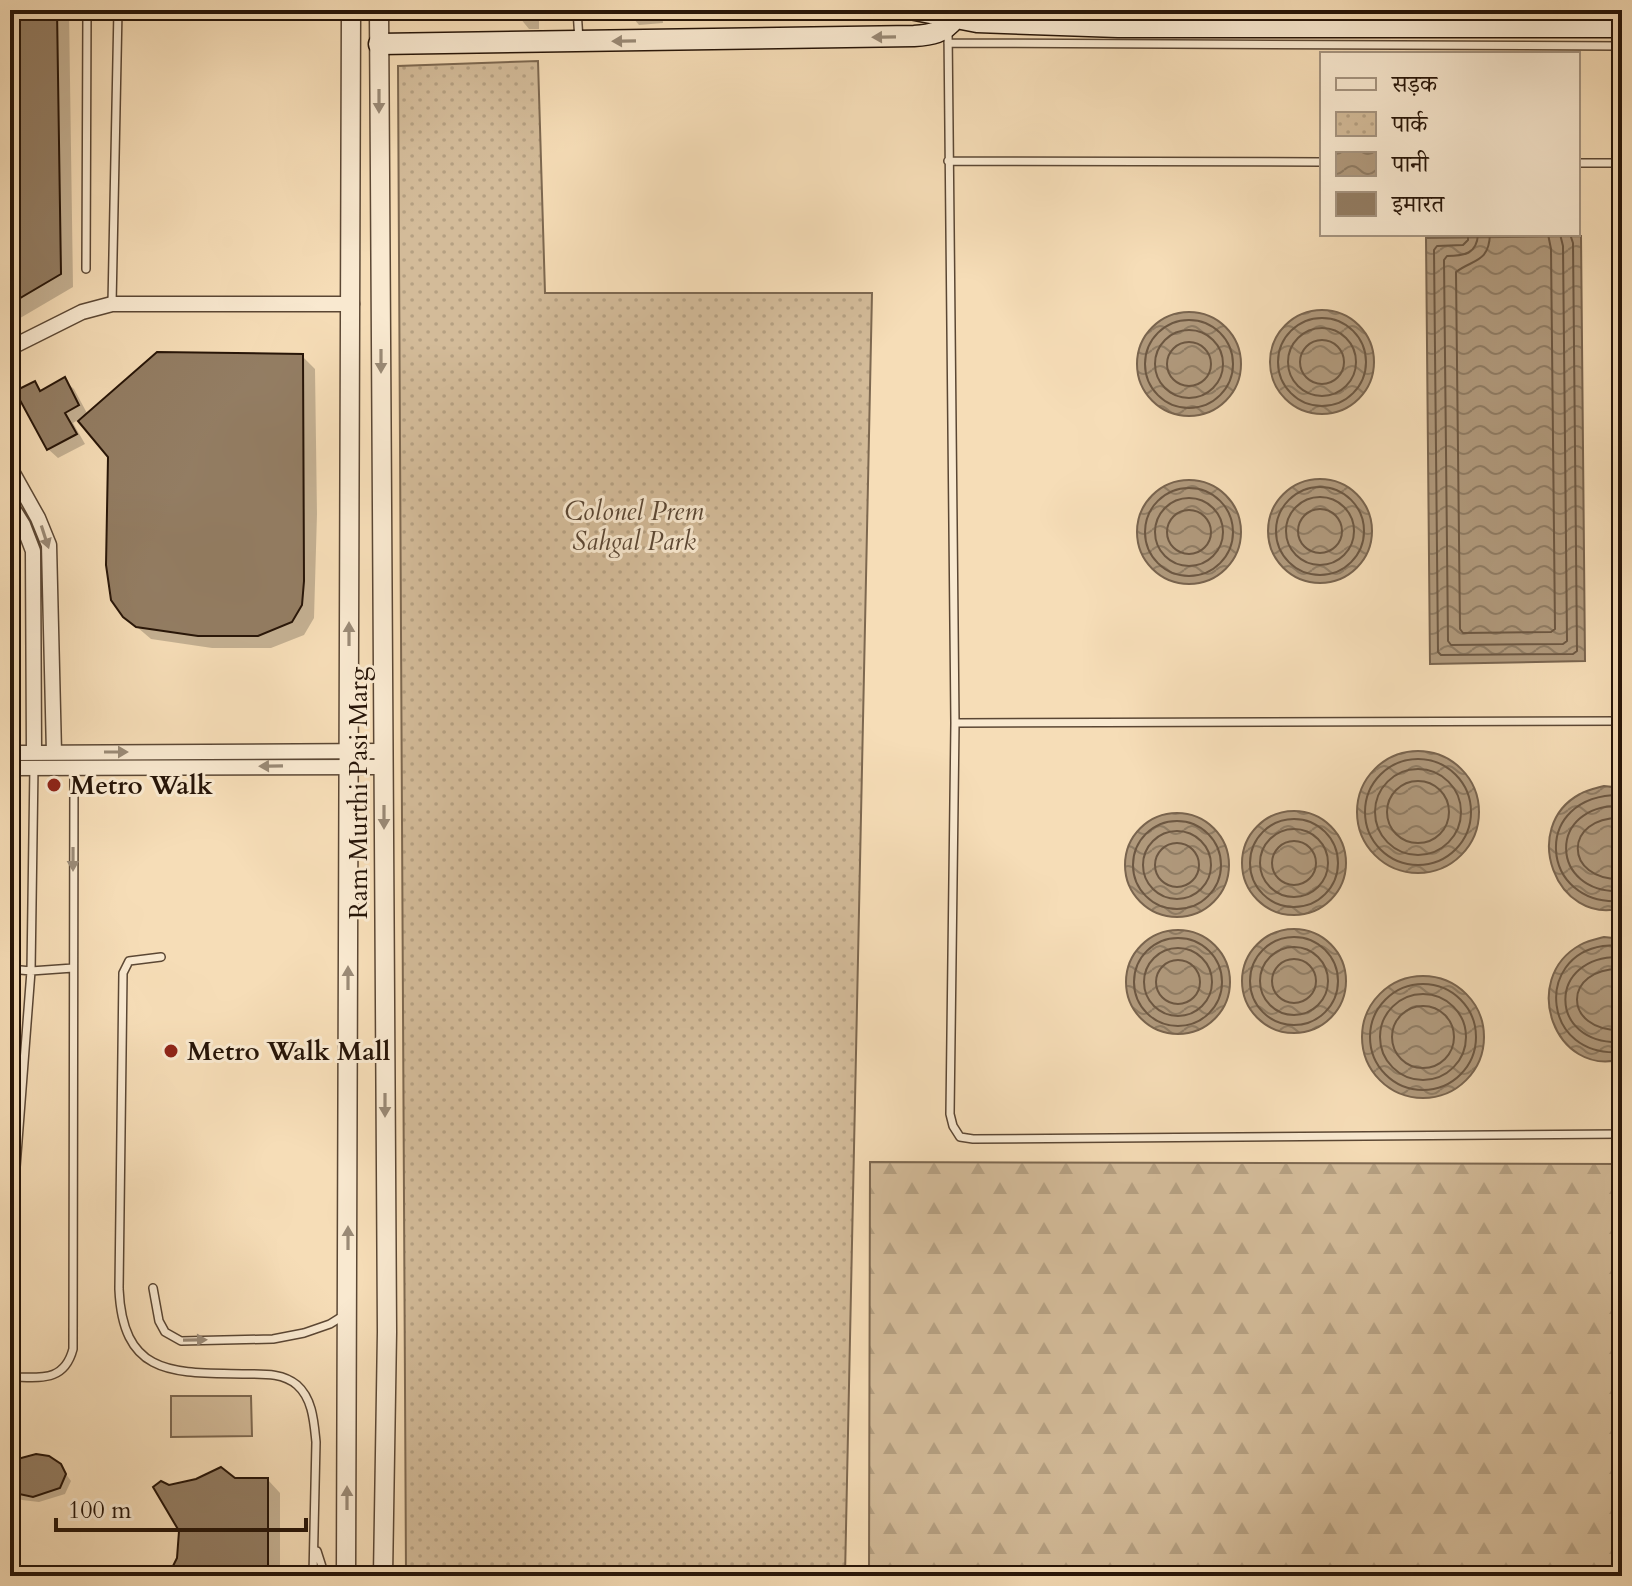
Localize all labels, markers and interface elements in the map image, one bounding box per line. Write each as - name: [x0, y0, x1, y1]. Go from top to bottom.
- one-way arrow: [871, 31, 896, 43]
- one-way arrow: [611, 34, 636, 47]
- legend: [1320, 52, 1580, 236]
- text: सड़क: [1391, 68, 1439, 101]
- one-way arrow: [373, 89, 385, 114]
- text: पार्क: [1391, 108, 1429, 141]
- text: पानी: [1391, 148, 1430, 181]
- text: इमारत: [1391, 188, 1445, 221]
- one-way arrow: [375, 349, 387, 374]
- park label: Colonel Prem Sahgal Park: [564, 494, 704, 559]
- one-way arrow: [40, 526, 52, 550]
- one-way arrow: [343, 621, 356, 646]
- street label: Ram Murthi Pasi Marg: [341, 666, 376, 919]
- one-way arrow: [104, 746, 129, 758]
- one-way arrow: [258, 760, 283, 773]
- place label: Metro Walk: [70, 768, 214, 803]
- marker: Metro Walk: [45, 776, 63, 794]
- one-way arrow: [378, 805, 390, 830]
- one-way arrow: [67, 847, 79, 872]
- one-way arrow: [342, 965, 354, 990]
- place label: Metro Walk Mall: [187, 1034, 391, 1069]
- marker: Metro Walk Mall: [162, 1042, 180, 1060]
- one-way arrow: [379, 1093, 391, 1118]
- one-way arrow: [342, 1225, 354, 1250]
- one-way arrow: [183, 1334, 208, 1347]
- scale bar: [56, 1482, 306, 1532]
- one-way arrow: [341, 1485, 353, 1510]
- text: 100 m: [68, 1494, 132, 1527]

